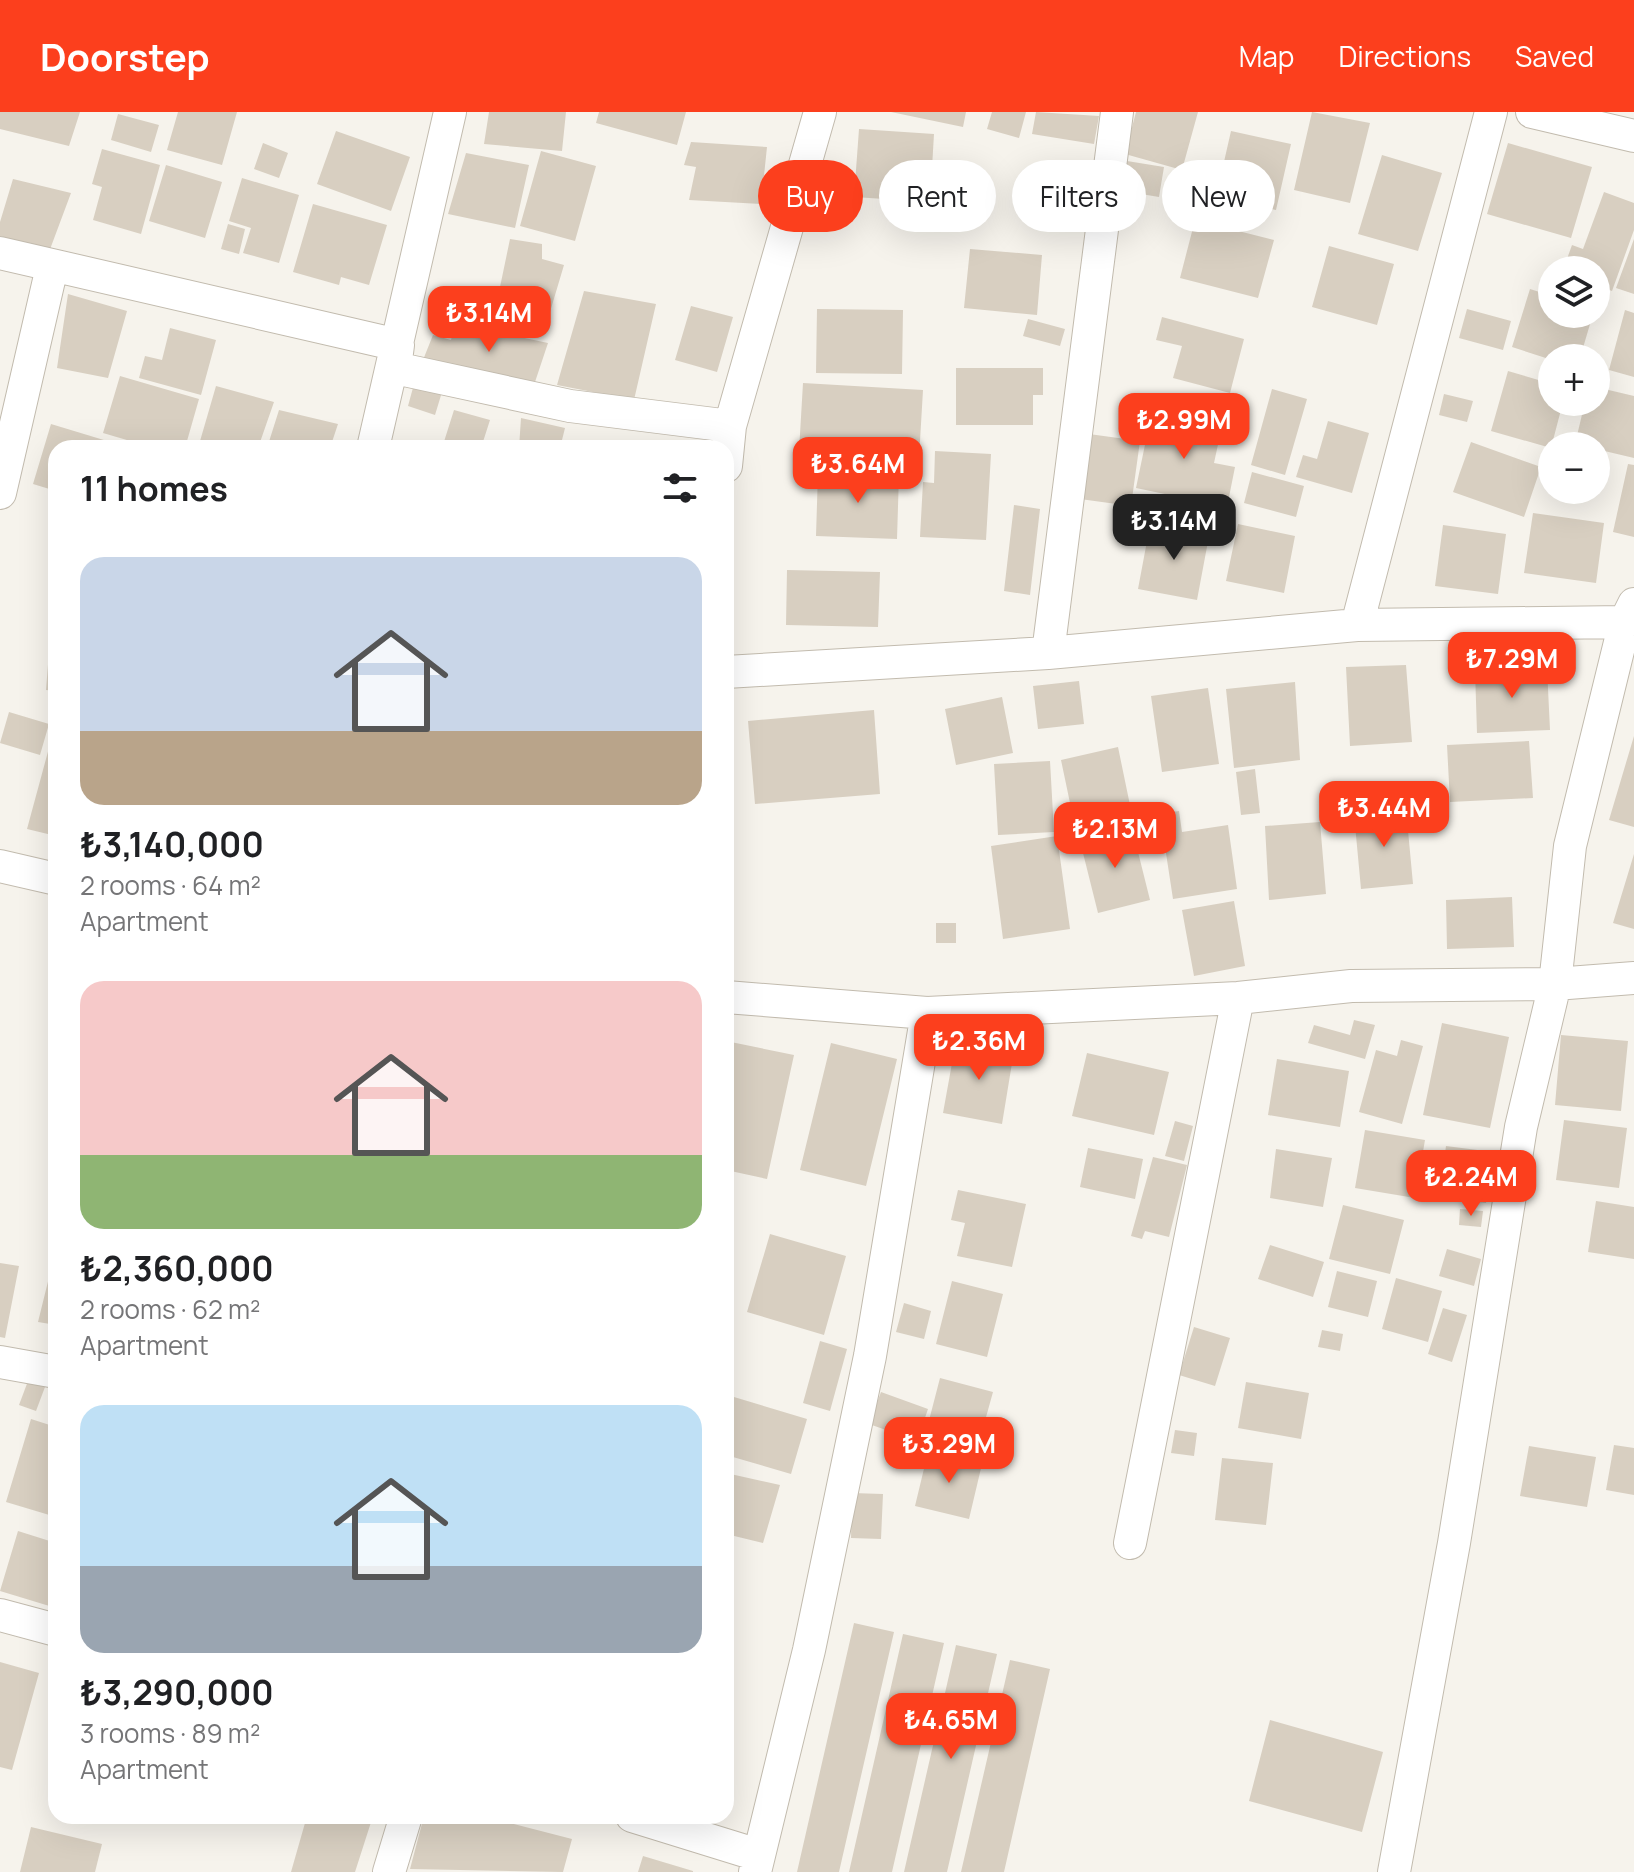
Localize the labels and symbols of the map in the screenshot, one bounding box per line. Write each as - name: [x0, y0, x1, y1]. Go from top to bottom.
- pin: ₺3.14M: [424, 286, 554, 354]
- pin: ₺2.99M: [1119, 393, 1249, 461]
- pin: ₺3.64M: [793, 437, 923, 505]
- pin: ₺3.14M: [1109, 494, 1239, 562]
- pin: ₺7.29M: [1447, 632, 1577, 700]
- pin: ₺3.44M: [1319, 781, 1449, 849]
- pin: ₺2.13M: [1050, 802, 1180, 870]
- pin: ₺2.36M: [914, 1014, 1044, 1082]
- pin: ₺2.24M: [1406, 1150, 1536, 1218]
- pin: ₺3.29M: [884, 1417, 1014, 1485]
- pin: ₺4.65M: [886, 1693, 1016, 1761]

